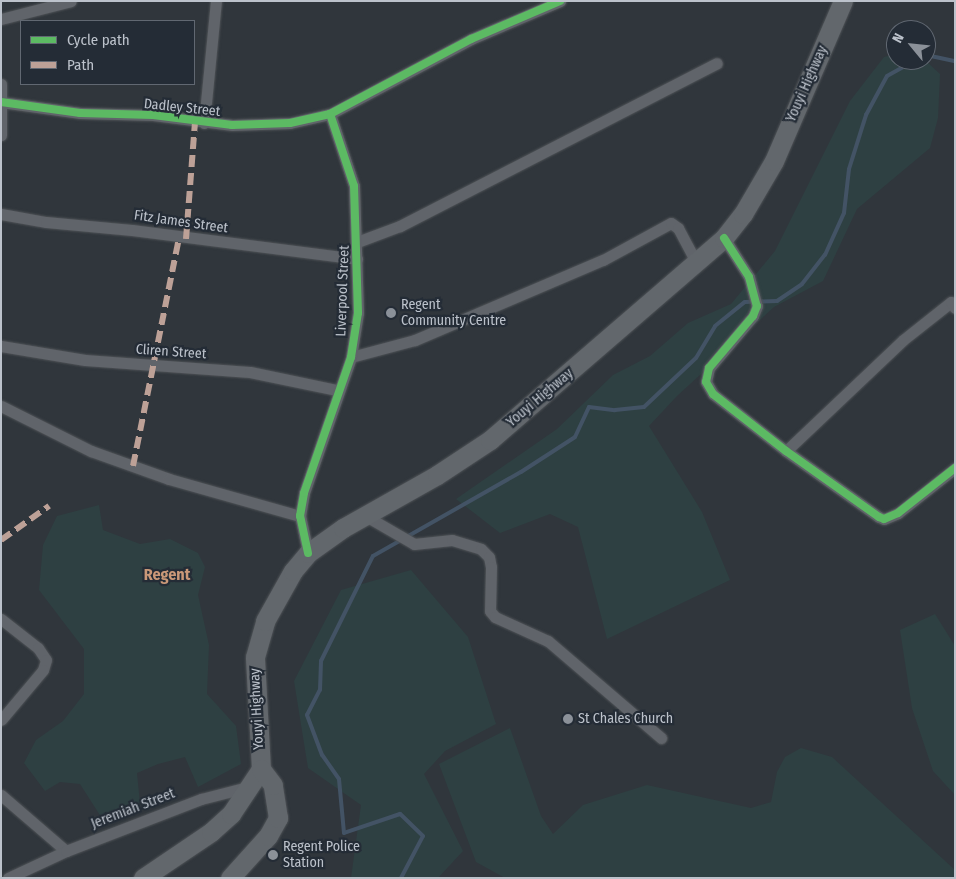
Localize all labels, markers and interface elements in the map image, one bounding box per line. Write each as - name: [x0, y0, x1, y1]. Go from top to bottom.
- legend: [20, 20, 195, 85]
- north arrow: [886, 20, 936, 70]
- text: Cycle path: [67, 31, 130, 49]
- text: N: [889, 31, 908, 46]
- street label: Youyi Highway: [783, 43, 831, 125]
- text: Path: [67, 56, 94, 74]
- street label: Dadley Street: [143, 96, 221, 120]
- street label: Fitz James Street: [133, 207, 229, 237]
- street label: Liverpool Street: [333, 245, 353, 337]
- place label: Regent Community Centre: [401, 297, 506, 330]
- marker: Regent Community Centre: [385, 307, 397, 319]
- street label: Cliren Street: [135, 341, 207, 363]
- street label: Youyi Highway: [503, 365, 577, 431]
- district label: Regent: [144, 565, 190, 585]
- street label: Youyi Highway: [246, 668, 268, 750]
- place label: St Chales Church: [578, 711, 673, 727]
- marker: St Chales Church: [562, 713, 574, 725]
- street label: Jeremiah Street: [89, 785, 177, 833]
- place label: Regent Police Station: [283, 839, 360, 872]
- marker: Regent Police Station: [267, 849, 279, 861]

